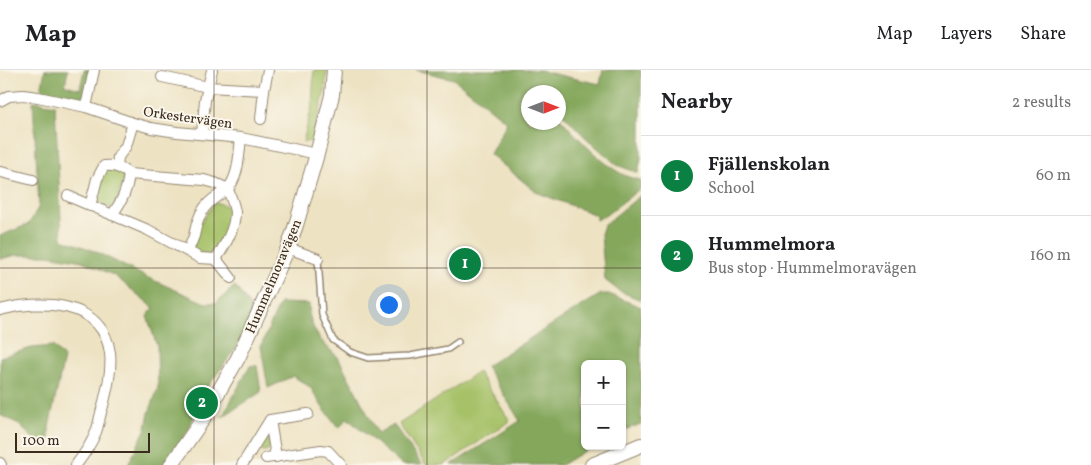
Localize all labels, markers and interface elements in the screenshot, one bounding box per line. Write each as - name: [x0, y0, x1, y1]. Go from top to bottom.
- text: Map: [25, 18, 76, 52]
- text: Map: [876, 22, 912, 47]
- text: Layers: [940, 22, 992, 47]
- text: Share: [1020, 22, 1066, 47]
- north arrow: [521, 85, 566, 130]
- text: Nearby: [661, 88, 732, 117]
- text: 2 results: [1012, 92, 1071, 114]
- street label: Orkestervägen: [142, 103, 234, 134]
- text: Fjällenskolan: [708, 152, 830, 178]
- text: 1: [674, 165, 680, 187]
- text: 60 m: [1036, 165, 1071, 187]
- text: School: [708, 178, 755, 200]
- street label: Hummelmoravägen: [242, 216, 307, 337]
- text: Hummelmora: [708, 232, 835, 258]
- pin: 1: [449, 245, 481, 283]
- text: 2: [673, 245, 681, 267]
- text: 160 m: [1030, 245, 1071, 267]
- text: Bus stop · Hummelmoravägen: [708, 258, 917, 280]
- your location: [376, 292, 402, 318]
- map controls: [581, 360, 626, 450]
- button: +: [581, 360, 626, 405]
- pin: 2: [186, 384, 218, 422]
- button: −: [581, 405, 626, 450]
- scale bar: [15, 430, 150, 453]
- text: 100 m: [22, 432, 60, 451]

